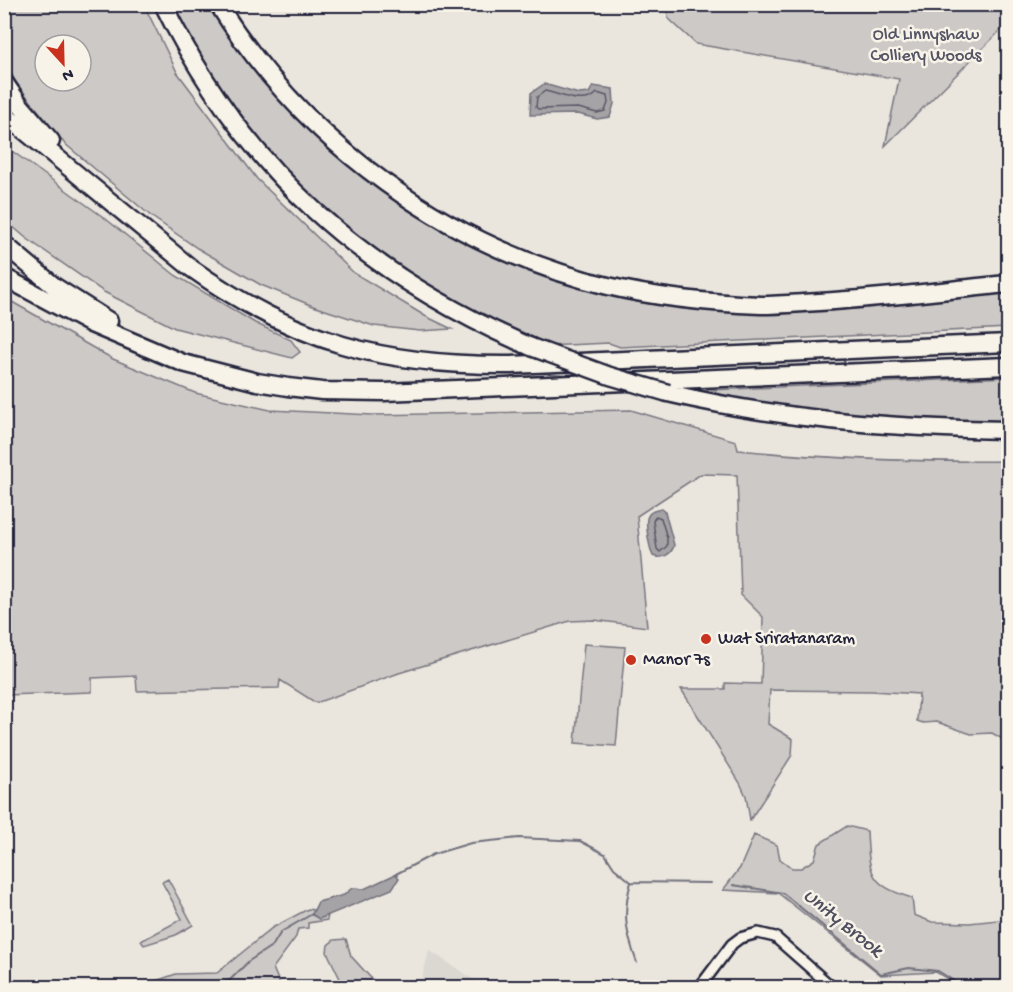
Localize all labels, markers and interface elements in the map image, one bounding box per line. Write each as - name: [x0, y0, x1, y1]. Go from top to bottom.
- park label: Old Linnyshaw Colliery Woods: [871, 25, 983, 67]
- north arrow: [33, 33, 93, 93]
- text: N: [58, 63, 76, 85]
- place label: Wat Sriratanaram: [718, 629, 855, 650]
- marker: Wat Sriratanaram: [699, 632, 713, 646]
- place label: Manor 7s: [643, 650, 711, 671]
- marker: Manor 7s: [624, 653, 638, 667]
- water label: Unity Brook: [798, 885, 888, 964]

